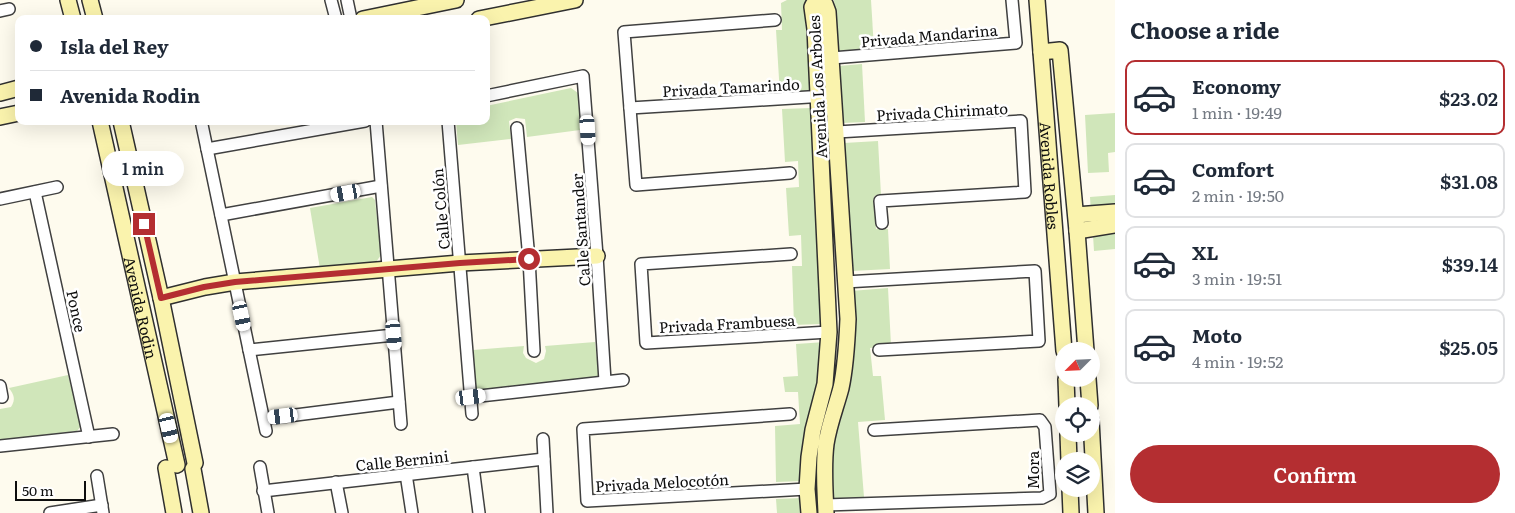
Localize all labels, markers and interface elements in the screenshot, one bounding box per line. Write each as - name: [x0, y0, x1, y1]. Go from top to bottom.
- text: Choose a ride: [1130, 13, 1279, 46]
- street label: Avenida Los Arboles: [802, 15, 832, 159]
- street label: Privada Mandarina: [860, 17, 999, 52]
- text: Isla del Rey: [60, 32, 169, 60]
- street label: Privada Tamarindo: [662, 72, 801, 102]
- text: Economy: [1192, 72, 1281, 100]
- icon: car: [1132, 75, 1177, 120]
- text: Avenida Rodin: [60, 81, 200, 109]
- text: $23.02: [1439, 84, 1498, 112]
- street label: Privada Chirimato: [876, 96, 1009, 126]
- text: 1 min · 19:49: [1192, 100, 1282, 124]
- car: [579, 115, 596, 145]
- street label: Avenida Robles: [1035, 121, 1066, 230]
- callout: 1 min: [103, 152, 185, 186]
- text: Comfort: [1192, 155, 1274, 183]
- text: 1 min: [122, 156, 164, 180]
- icon: car: [1132, 158, 1177, 203]
- street label: Calle Colón: [425, 167, 455, 251]
- text: $31.08: [1440, 167, 1498, 195]
- street label: Calle Santander: [565, 173, 595, 287]
- car: [329, 183, 362, 203]
- text: 2 min · 19:50: [1192, 183, 1284, 207]
- route end: [133, 213, 155, 235]
- text: XL: [1192, 238, 1219, 266]
- icon: car: [1132, 241, 1177, 286]
- route start: [518, 248, 540, 270]
- text: $39.14: [1442, 250, 1498, 278]
- street label: Avenida Rodin: [119, 254, 164, 361]
- text: 3 min · 19:51: [1192, 266, 1282, 290]
- street label: Ponce: [61, 288, 93, 334]
- car: [231, 300, 252, 332]
- street label: Privada Frambuesa: [658, 308, 797, 338]
- car: [385, 319, 402, 351]
- text: Moto: [1192, 321, 1242, 349]
- icon: car: [1132, 324, 1177, 369]
- text: $25.05: [1439, 333, 1498, 361]
- north arrow: [1055, 342, 1100, 388]
- map controls: [1055, 342, 1100, 497]
- text: 4 min · 19:52: [1192, 349, 1283, 373]
- car: [455, 388, 486, 406]
- button: locate: [1055, 397, 1100, 442]
- car: [267, 407, 298, 425]
- car: [158, 412, 179, 444]
- street label: Calle Bernini: [354, 444, 450, 476]
- button: Confirm: [1130, 445, 1500, 503]
- street label: Mora: [1021, 450, 1044, 489]
- button: layers: [1055, 452, 1100, 497]
- street label: Privada Melocotón: [594, 467, 730, 497]
- scale bar: [15, 478, 86, 501]
- text: 50 m: [22, 480, 54, 500]

